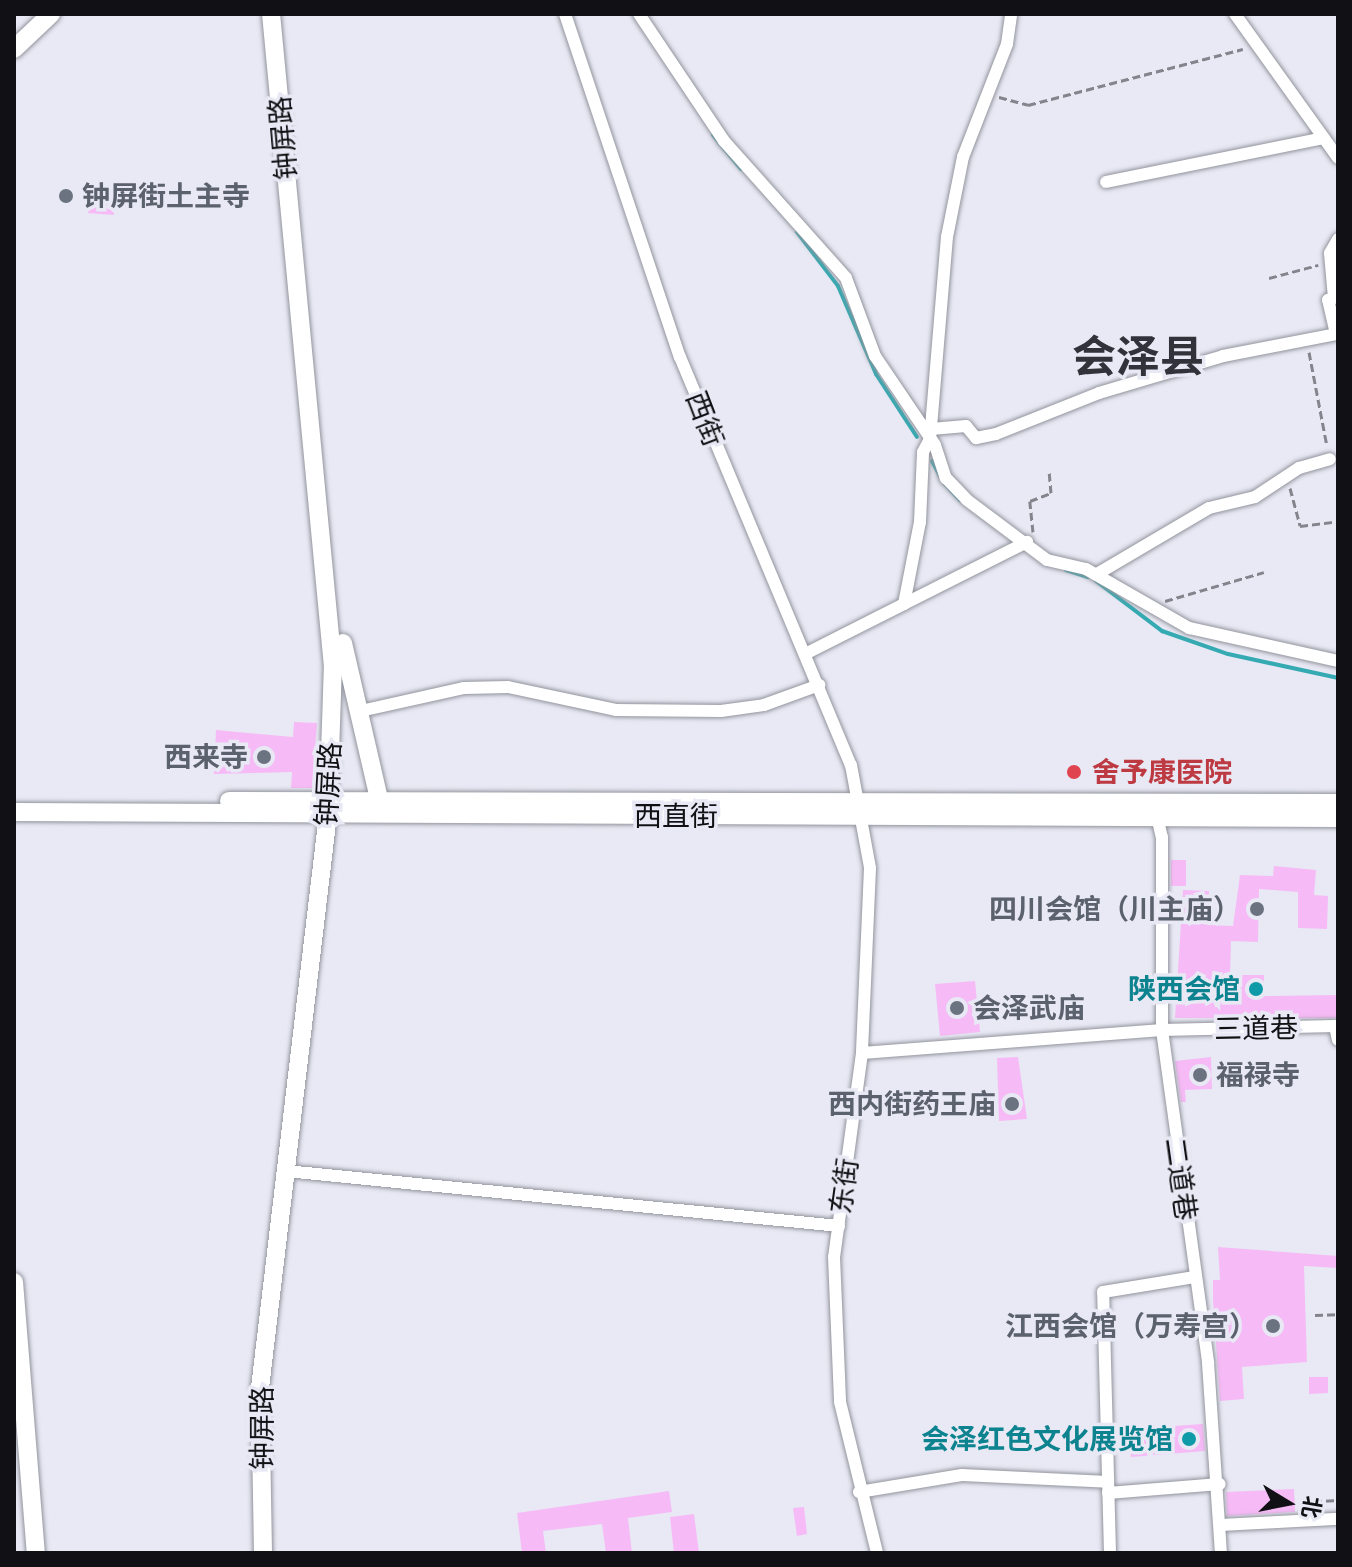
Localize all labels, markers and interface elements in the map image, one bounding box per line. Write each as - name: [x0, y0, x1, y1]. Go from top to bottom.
- street label: 钟屏路: [263, 95, 303, 181]
- place label: 钟屏街土主寺: [82, 179, 250, 213]
- marker: 钟屏街土主寺: [57, 187, 75, 205]
- district label: 会泽县: [1072, 330, 1204, 382]
- street label: 西街: [679, 387, 731, 451]
- place label: 西来寺: [164, 740, 248, 774]
- street label: 钟屏路: [309, 741, 347, 827]
- marker: 西来寺: [255, 748, 273, 766]
- place label: 舍予康医院: [1092, 755, 1232, 789]
- marker: 舍予康医院: [1063, 761, 1085, 783]
- street label: 西直街: [634, 799, 718, 833]
- place label: 四川会馆（川主庙）: [989, 892, 1241, 926]
- marker: 四川会馆（川主庙）: [1248, 900, 1266, 918]
- place label: 陕西会馆: [1128, 972, 1240, 1006]
- marker: 陕西会馆: [1247, 980, 1265, 998]
- place label: 会泽武庙: [973, 991, 1085, 1025]
- marker: 会泽武庙: [948, 999, 966, 1017]
- street label: 三道巷: [1214, 1010, 1298, 1046]
- place label: 福禄寺: [1216, 1058, 1300, 1092]
- marker: 福禄寺: [1191, 1066, 1209, 1084]
- place label: 西内街药王庙: [828, 1087, 996, 1121]
- marker: 西内街药王庙: [1003, 1095, 1021, 1113]
- street label: 二道巷: [1159, 1135, 1203, 1223]
- street label: 东街: [823, 1156, 865, 1216]
- place label: 江西会馆（万寿宫）: [1005, 1309, 1257, 1343]
- marker: 江西会馆（万寿宫）: [1264, 1317, 1282, 1335]
- street label: 钟屏路: [245, 1386, 279, 1470]
- place label: 会泽红色文化展览馆: [921, 1422, 1173, 1456]
- marker: 会泽红色文化展览馆: [1180, 1430, 1198, 1448]
- north arrow: [1248, 1463, 1328, 1543]
- text: 北: [1296, 1494, 1327, 1520]

